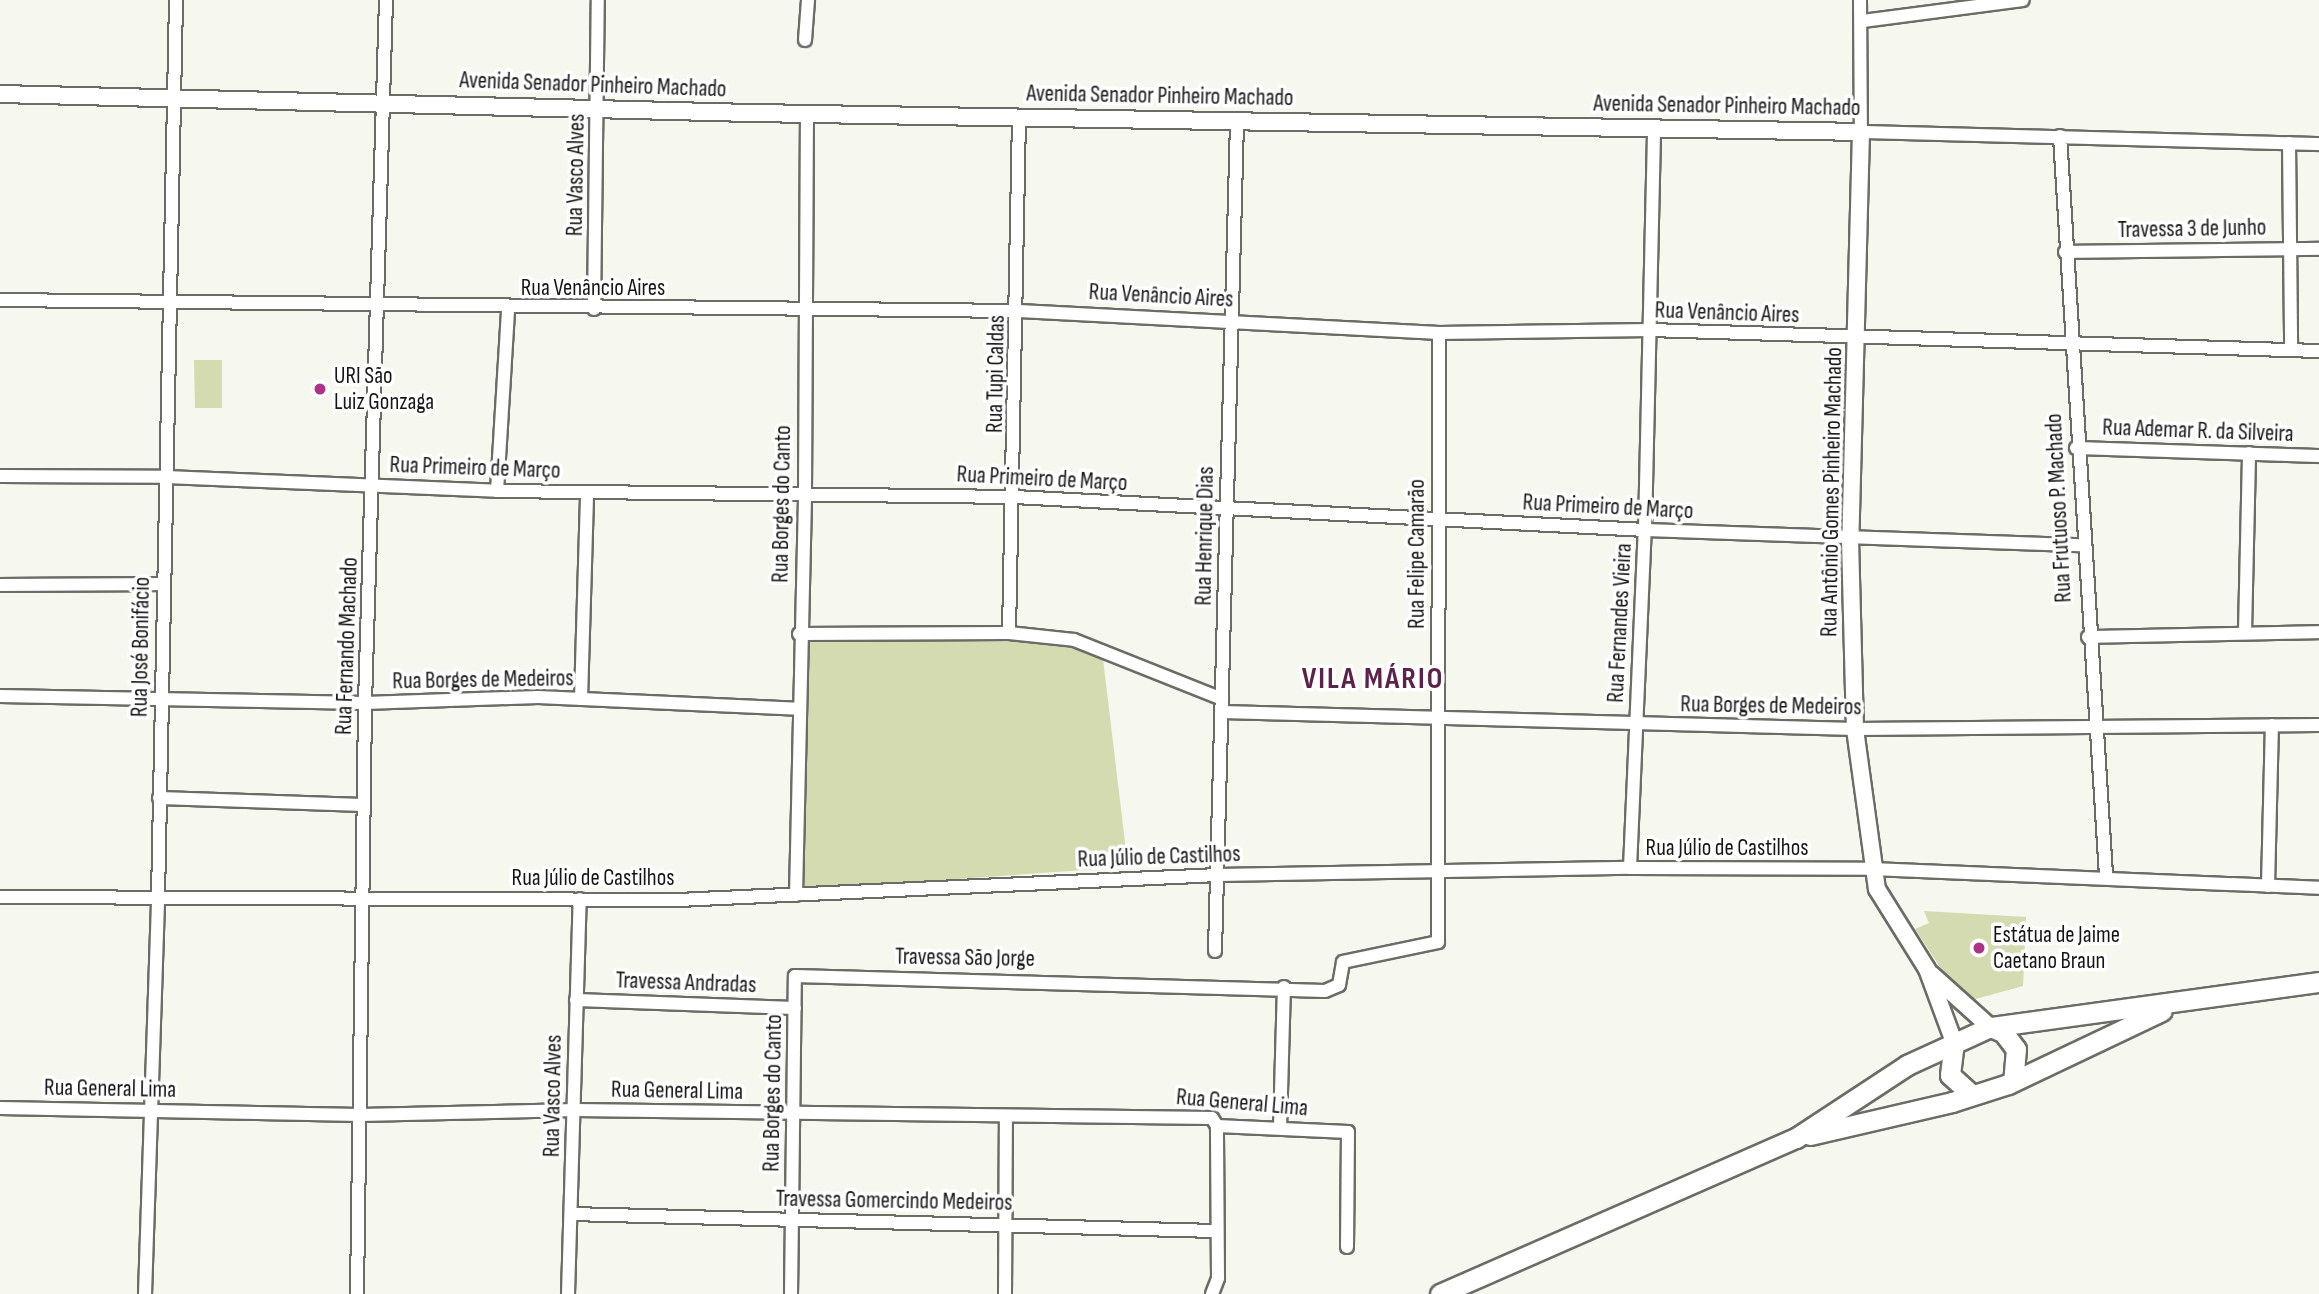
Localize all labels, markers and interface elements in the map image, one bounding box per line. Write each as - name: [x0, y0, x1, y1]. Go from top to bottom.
- street label: Avenida Senador Pinheiro Machado: [459, 67, 727, 103]
- street label: Avenida Senador Pinheiro Machado: [1026, 80, 1294, 112]
- street label: Avenida Senador Pinheiro Machado: [1593, 90, 1861, 122]
- street label: Rua Vasco Alves: [561, 114, 591, 236]
- street label: Travessa 3 de Junho: [2117, 214, 2267, 244]
- street label: Rua Venâncio Aires: [521, 274, 665, 302]
- street label: Rua Venâncio Aires: [1088, 278, 1234, 314]
- street label: Rua Venâncio Aires: [1654, 297, 1800, 329]
- street label: Rua Tupi Caldas: [981, 315, 1011, 433]
- street label: Rua Antônio Gomes Pinheiro Machado: [1816, 347, 1848, 637]
- place label: URI São Luiz Gonzaga: [334, 362, 434, 416]
- marker: URI São Luiz Gonzaga: [312, 381, 328, 397]
- street label: Rua Frutuoso P. Machado: [2040, 413, 2078, 603]
- street label: Rua Ademar R. da Silveira: [2102, 414, 2294, 448]
- street label: Rua Borges do Canto: [767, 425, 797, 583]
- street label: Rua Primeiro de Março: [389, 451, 561, 485]
- street label: Rua Primeiro de Março: [956, 461, 1128, 497]
- street label: Rua Henrique Dias: [1190, 466, 1220, 606]
- street label: Rua Felipe Camarão: [1403, 479, 1431, 629]
- street label: Rua Primeiro de Março: [1522, 489, 1694, 525]
- street label: Rua Fernandes Vieira: [1602, 543, 1638, 703]
- street label: Rua Fernando Machado: [330, 557, 364, 735]
- street label: Rua José Bonifácio: [126, 577, 156, 717]
- district label: VILA MÁRIO: [1303, 661, 1443, 697]
- street label: Rua Borges de Medeiros: [392, 665, 574, 695]
- street label: Rua Borges de Medeiros: [1680, 691, 1862, 721]
- street label: Rua Júlio de Castilhos: [1646, 834, 1808, 862]
- street label: Rua Júlio de Castilhos: [1077, 840, 1241, 874]
- street label: Rua Júlio de Castilhos: [512, 864, 674, 892]
- place label: Estátua de Jaime Caetano Braun: [1993, 921, 2120, 975]
- marker: Estátua de Jaime Caetano Braun: [1971, 940, 1987, 956]
- street label: Travessa São Jorge: [895, 943, 1035, 973]
- street label: Travessa Andradas: [615, 967, 757, 999]
- street label: Rua Borges do Canto: [758, 1014, 788, 1172]
- street label: Rua Vasco Alves: [538, 1035, 568, 1157]
- street label: Rua General Lima: [44, 1074, 176, 1104]
- street label: Rua General Lima: [611, 1076, 743, 1106]
- street label: Rua General Lima: [1175, 1083, 1309, 1123]
- street label: Travessa Gomercindo Medeiros: [775, 1185, 1013, 1217]

